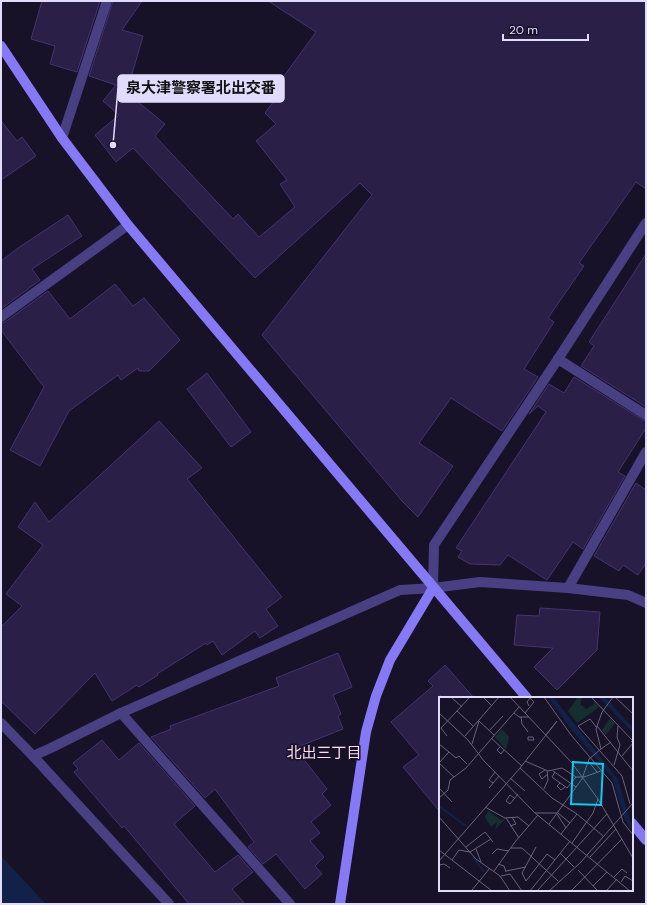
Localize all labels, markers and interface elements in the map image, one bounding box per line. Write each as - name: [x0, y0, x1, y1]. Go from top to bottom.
- scale bar: [503, 16, 588, 42]
- text: 20 m: [509, 22, 538, 38]
- callout: 泉大津警察署北出交番: [118, 75, 284, 102]
- text: 泉大津警察署北出交番: [126, 78, 276, 98]
- inset map: [439, 697, 633, 891]
- district label: 北出三丁目: [286, 743, 362, 763]

